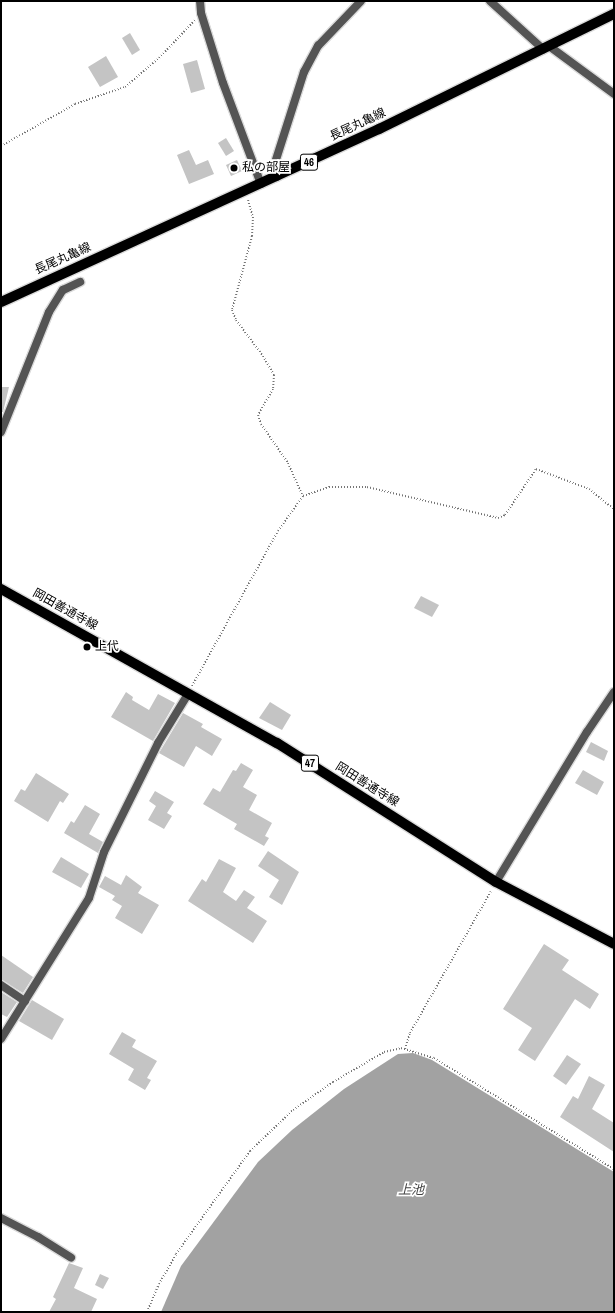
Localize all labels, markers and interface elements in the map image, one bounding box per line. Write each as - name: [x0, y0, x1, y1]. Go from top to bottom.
- street label: 長尾丸亀線: [328, 106, 388, 144]
- road number: 46: [299, 153, 319, 171]
- place label: 私の部屋: [242, 161, 290, 175]
- marker: 私の部屋: [229, 163, 239, 173]
- street label: 長尾丸亀線: [33, 240, 93, 278]
- street label: 岡田善通寺線: [30, 586, 100, 634]
- place label: 上代: [95, 640, 119, 654]
- marker: 上代: [82, 642, 92, 652]
- road number: 47: [300, 754, 320, 772]
- street label: 岡田善通寺線: [333, 760, 401, 810]
- water label: 上池: [398, 1182, 424, 1198]

